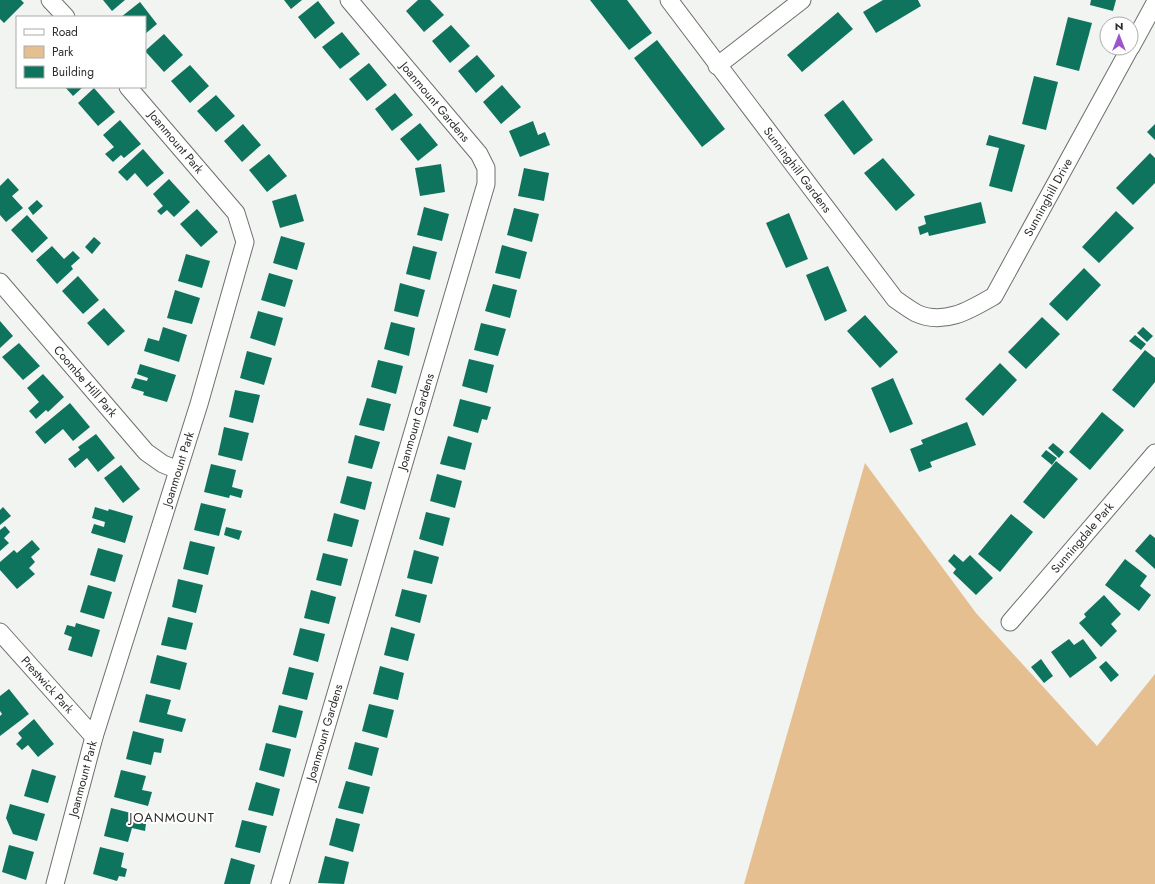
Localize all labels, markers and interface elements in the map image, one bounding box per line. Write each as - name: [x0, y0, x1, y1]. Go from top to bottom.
- legend: [16, 16, 146, 88]
- north arrow: [1099, 16, 1139, 56]
- text: N: [1115, 18, 1123, 34]
- text: Road: [52, 23, 78, 41]
- text: Park: [52, 43, 74, 61]
- street label: Joanmount Gardens: [395, 56, 474, 146]
- text: Building: [52, 63, 94, 81]
- street label: Joanmount Park: [143, 105, 208, 178]
- street label: Sunninghill Gardens: [759, 123, 836, 217]
- street label: Sunninghill Drive: [1019, 155, 1077, 240]
- street label: Coombe Hill Park: [49, 342, 122, 422]
- street label: Joanmount Gardens: [393, 371, 439, 474]
- street label: Joanmount Park: [158, 428, 199, 511]
- street label: Sunningdale Park: [1047, 498, 1118, 577]
- street label: Prestwick Park: [17, 652, 78, 718]
- street label: Joanmount Gardens: [301, 682, 347, 785]
- street label: Joanmount Park: [64, 738, 102, 821]
- district label: JOANMOUNT: [127, 808, 215, 827]

